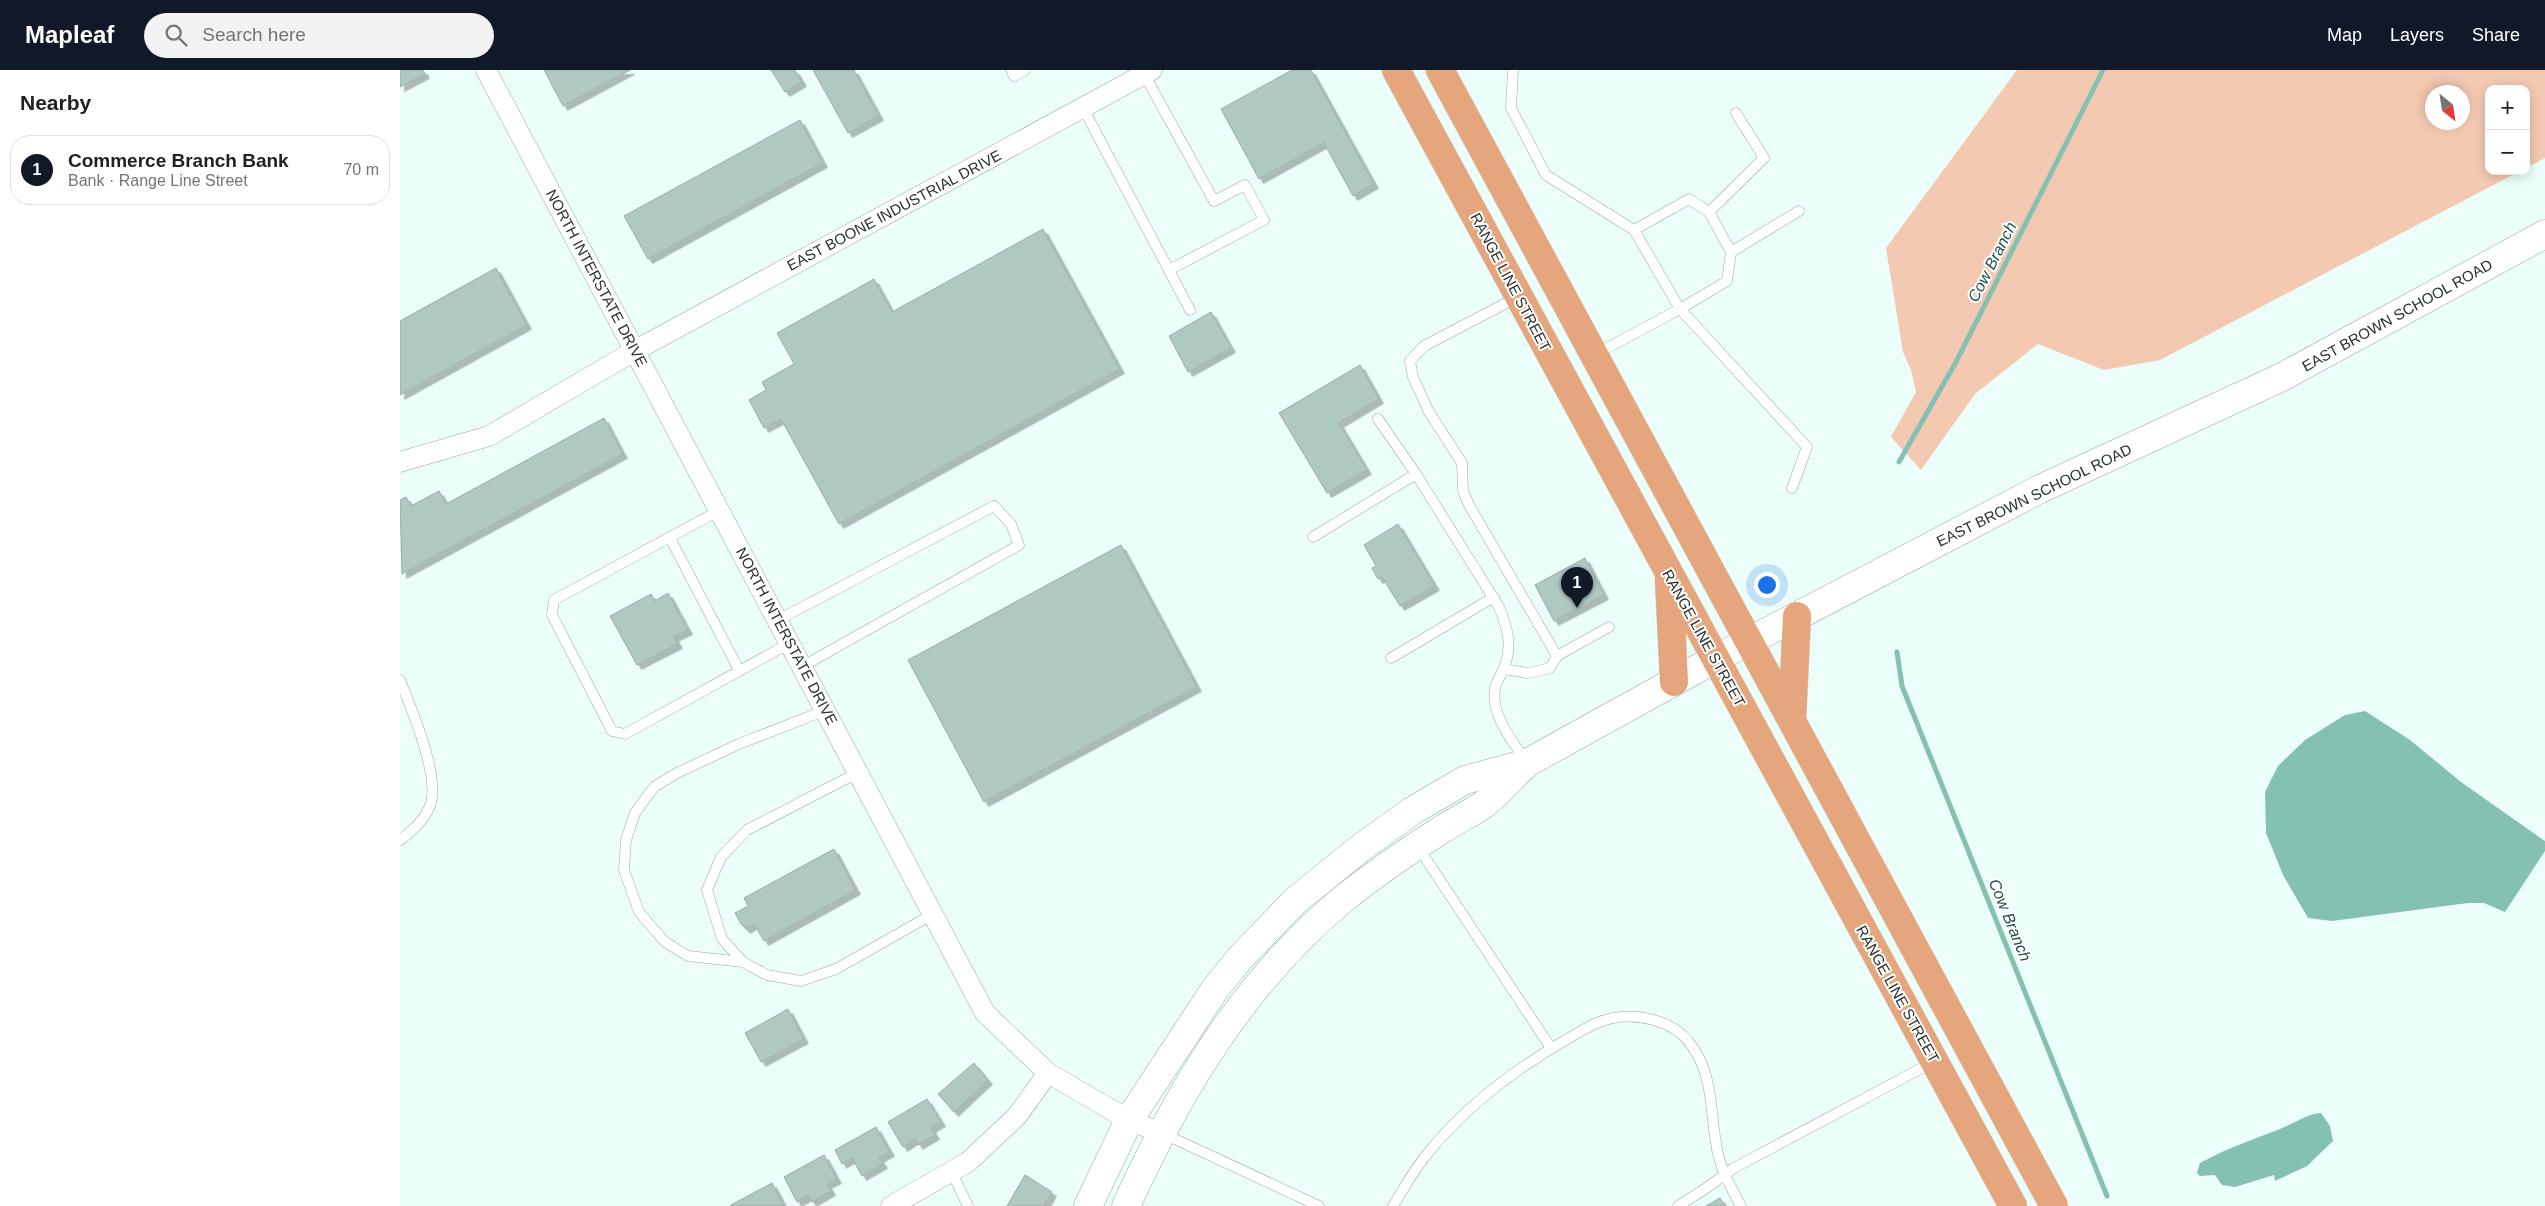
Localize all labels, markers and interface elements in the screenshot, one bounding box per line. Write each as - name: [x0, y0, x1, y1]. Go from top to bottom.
- search box: [144, 13, 494, 58]
- text: Mapleaf: [25, 21, 114, 48]
- icon: search: [162, 21, 190, 49]
- text: Search here: [202, 24, 306, 45]
- text: Map: [2327, 25, 2362, 45]
- text: Layers: [2390, 25, 2444, 45]
- text: Share: [2472, 25, 2520, 45]
- north arrow: [2425, 85, 2470, 130]
- map controls: [2485, 85, 2530, 175]
- button: +: [2485, 85, 2530, 130]
- text: Nearby: [20, 91, 91, 114]
- button: −: [2485, 130, 2530, 175]
- street label: EAST BOONE INDUSTRIAL DRIVE: [784, 146, 1004, 274]
- text: Commerce Branch Bank: [68, 150, 289, 171]
- text: 1: [33, 161, 41, 178]
- text: 70 m: [343, 161, 379, 178]
- text: Bank · Range Line Street: [68, 172, 248, 189]
- street label: NORTH INTERSTATE DRIVE: [543, 186, 651, 370]
- street label: RANGE LINE STREET: [1467, 210, 1555, 354]
- water label: Cow Branch: [1965, 219, 2019, 305]
- street label: EAST BROWN SCHOOL ROAD: [2299, 255, 2495, 375]
- street label: EAST BROWN SCHOOL ROAD: [1934, 440, 2135, 550]
- street label: NORTH INTERSTATE DRIVE: [733, 544, 841, 728]
- street label: RANGE LINE STREET: [1659, 566, 1749, 710]
- pin: 1: [1561, 567, 1593, 608]
- your location: [1754, 572, 1780, 598]
- water label: Cow Branch: [1986, 876, 2034, 964]
- street label: RANGE LINE STREET: [1853, 922, 1943, 1066]

